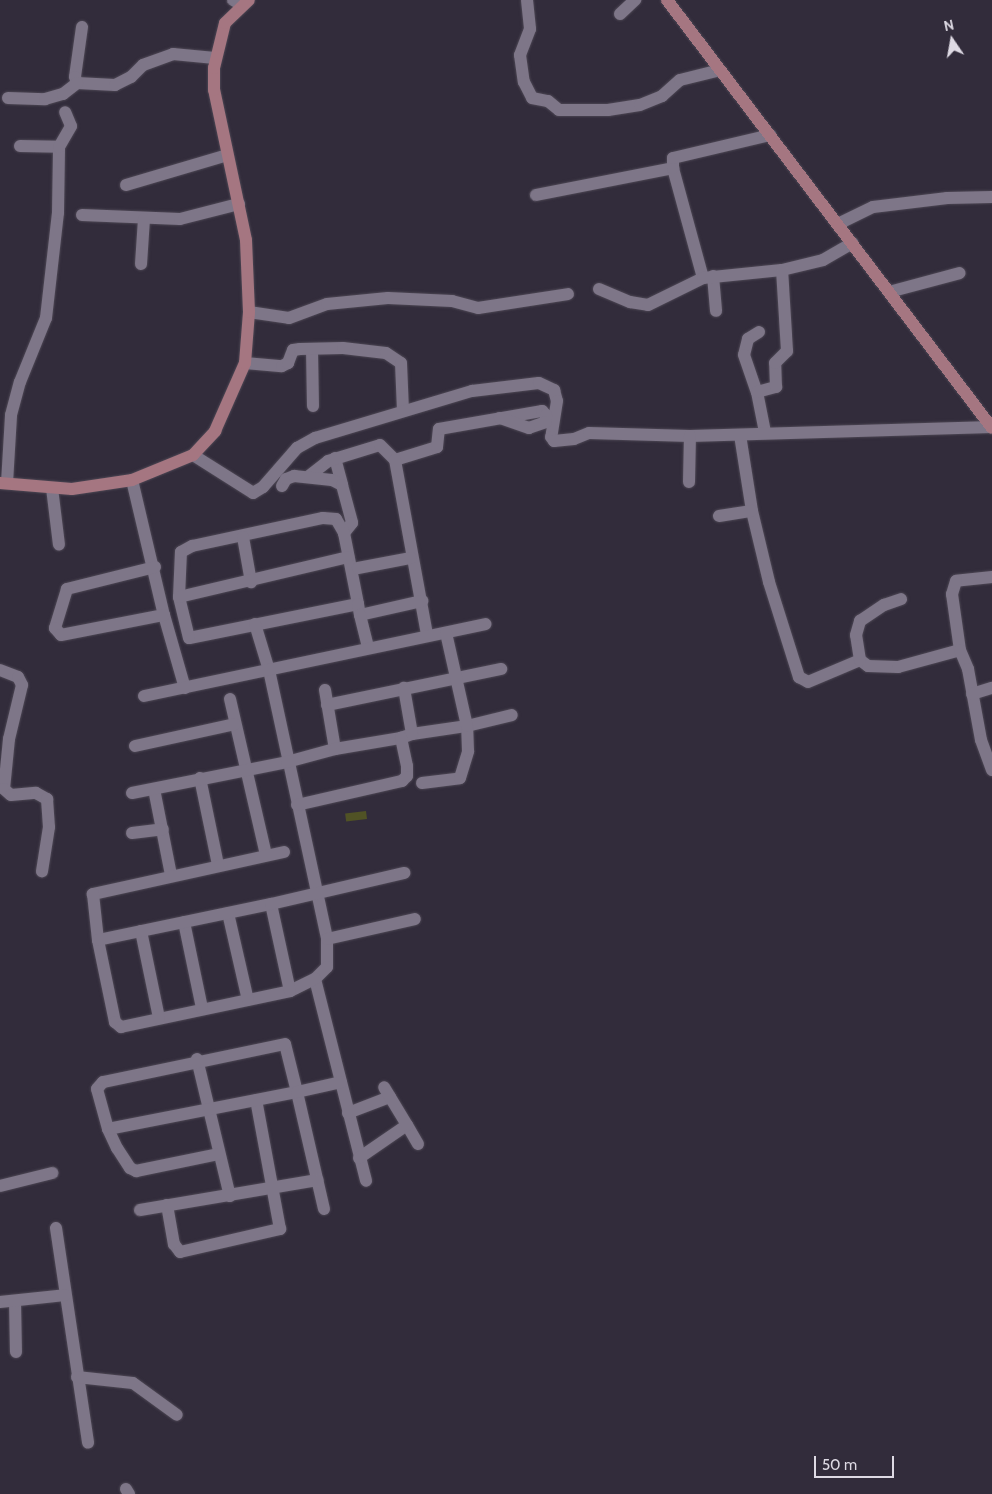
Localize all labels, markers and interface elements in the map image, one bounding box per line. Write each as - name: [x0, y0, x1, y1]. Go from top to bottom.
- north arrow: [927, 15, 977, 65]
- text: N: [942, 15, 956, 35]
- scale bar: [817, 1446, 897, 1478]
- text: 50 m: [822, 1456, 857, 1474]

